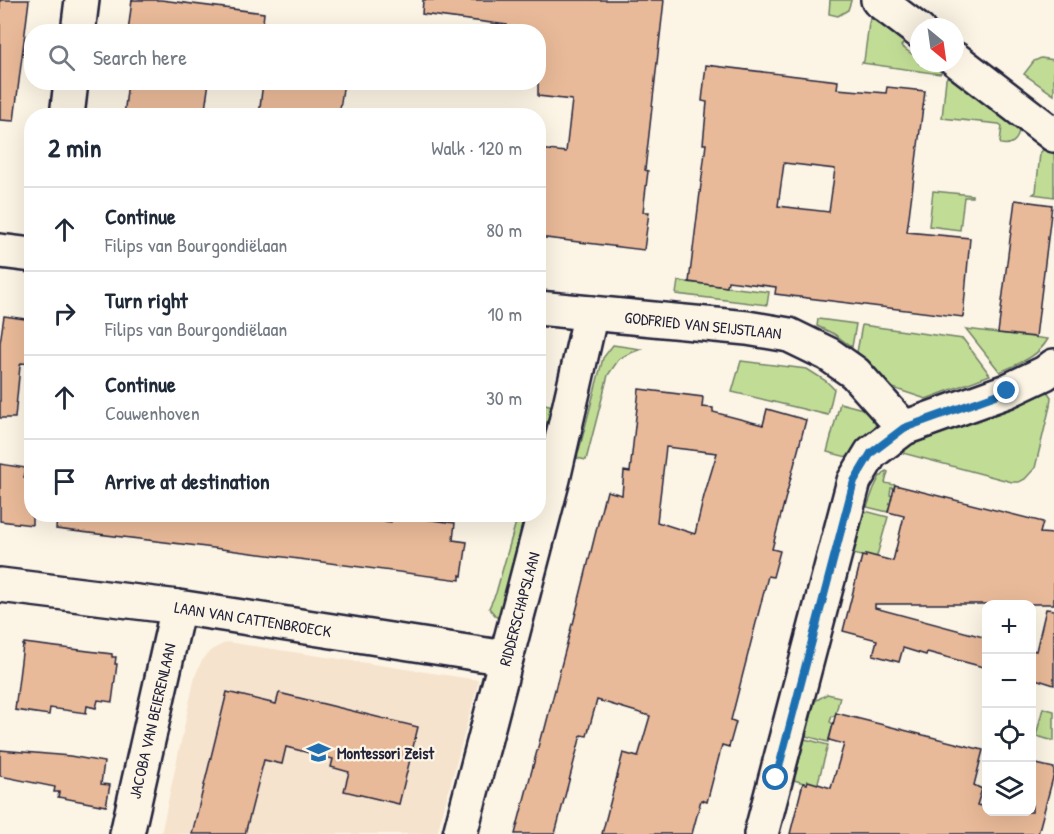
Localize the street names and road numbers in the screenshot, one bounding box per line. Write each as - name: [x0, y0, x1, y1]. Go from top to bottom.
- street label: GODFRIED VAN SEIJSTLAAN: [624, 306, 782, 344]
- street label: RIDDERSCHAPSLAAN: [493, 550, 545, 668]
- street label: LAAN VAN CATTENBROECK: [173, 596, 334, 642]
- street label: JACOBA VAN BEIERENLAAN: [123, 641, 181, 801]

